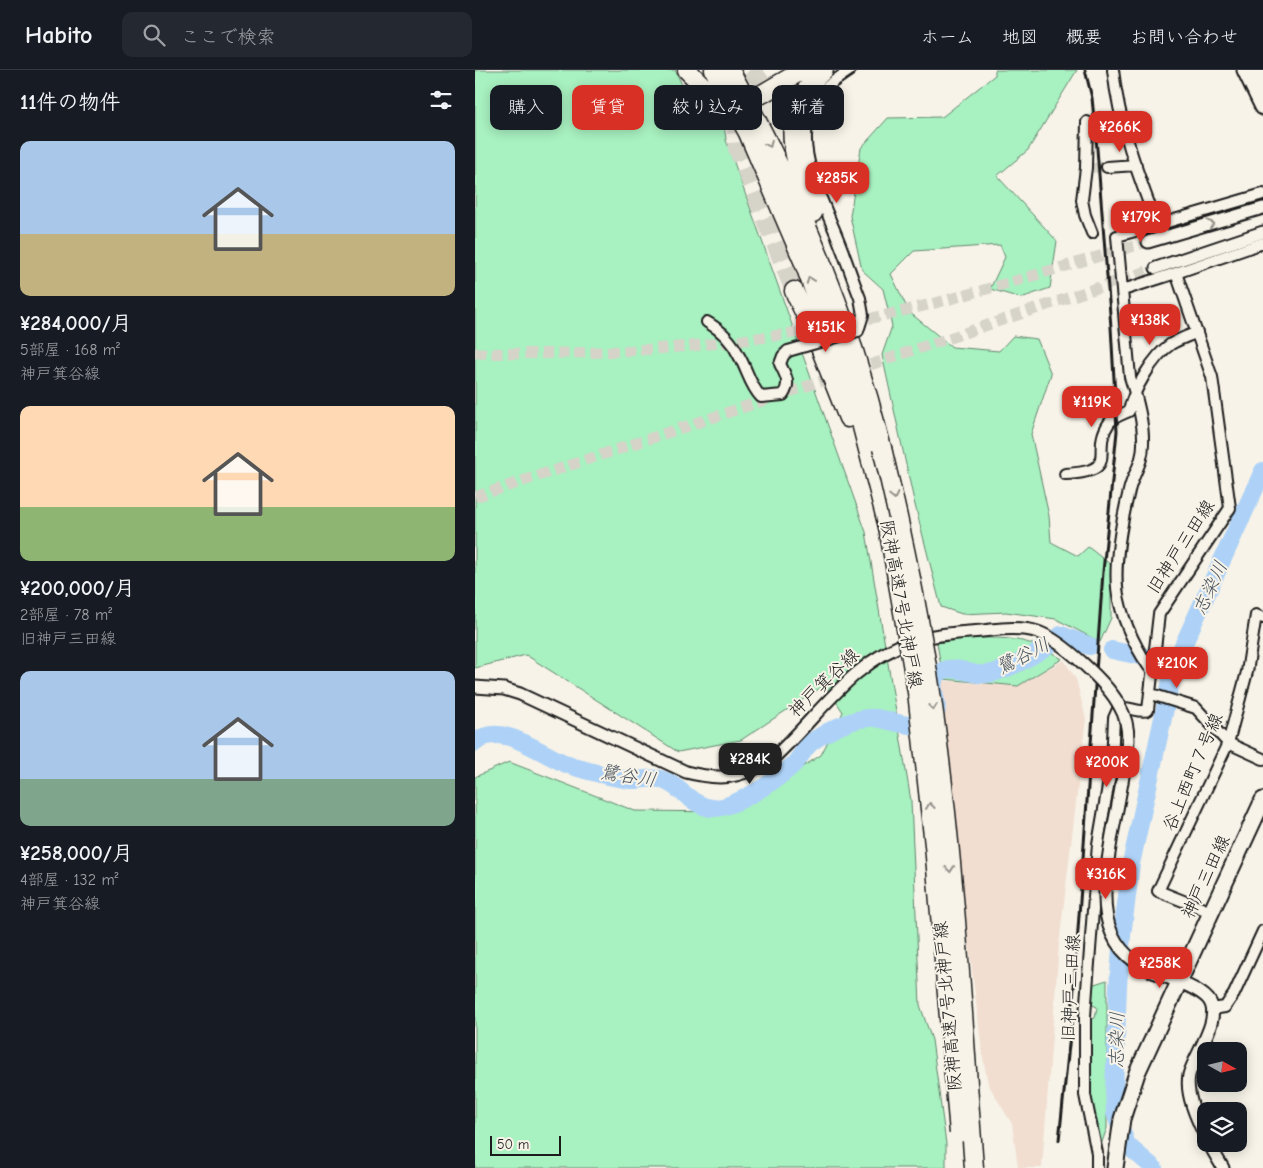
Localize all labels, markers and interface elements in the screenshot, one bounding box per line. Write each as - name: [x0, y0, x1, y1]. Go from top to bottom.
- search box: [122, 12, 472, 57]
- text: Habito: [25, 21, 92, 49]
- icon: search: [140, 21, 168, 49]
- text: ここで検索: [180, 26, 275, 48]
- text: ホーム: [921, 27, 974, 48]
- text: 地図: [1002, 27, 1038, 48]
- text: 概要: [1066, 27, 1102, 48]
- text: お問い合わせ: [1130, 27, 1238, 48]
- chip: 購入: [490, 85, 562, 130]
- chip: 賃貸: [572, 85, 644, 130]
- chip: 絞り込み: [654, 85, 762, 130]
- chip: 新着: [772, 85, 844, 130]
- icon: filters: [427, 86, 455, 114]
- text: 11件の物件: [20, 90, 121, 114]
- pin: ¥266K: [1085, 111, 1155, 153]
- text: ¥266K: [1099, 118, 1141, 136]
- one-way arrow: [762, 139, 773, 148]
- pin: ¥285K: [802, 162, 872, 204]
- text: ¥285K: [816, 169, 858, 187]
- icon: home: [193, 174, 283, 264]
- pin: ¥179K: [1106, 200, 1176, 243]
- text: ¥179K: [1122, 208, 1160, 226]
- one-way arrow: [1207, 219, 1215, 229]
- one-way arrow: [806, 276, 816, 285]
- pin: ¥138K: [1115, 304, 1185, 346]
- pin: ¥151K: [791, 310, 861, 353]
- text: ¥284,000/月: [20, 311, 132, 335]
- text: ¥138K: [1130, 311, 1170, 329]
- text: ¥151K: [807, 318, 845, 336]
- text: 5部屋 · 168 m²: [20, 341, 120, 359]
- text: 神戸箕谷線: [20, 365, 100, 383]
- pin: ¥119K: [1057, 386, 1127, 428]
- text: ¥119K: [1073, 393, 1111, 411]
- icon: home: [193, 439, 283, 529]
- one-way arrow: [888, 491, 899, 500]
- street label: 旧神戸三田線: [1143, 496, 1219, 598]
- street label: 阪神高速7号北神戸線: [876, 518, 926, 690]
- water label: 志染川: [1188, 558, 1232, 618]
- text: ¥200,000/月: [20, 576, 135, 600]
- text: 2部屋 · 78 m²: [20, 606, 112, 624]
- text: 旧神戸三田線: [20, 630, 116, 648]
- water label: 鷺谷川: [993, 633, 1053, 679]
- street label: 神戸箕谷線: [784, 644, 864, 722]
- pin: ¥210K: [1142, 646, 1212, 689]
- text: ¥210K: [1157, 654, 1197, 672]
- one-way arrow: [927, 703, 938, 711]
- icon: home: [193, 704, 283, 794]
- street label: 谷上西町７号線: [1159, 710, 1227, 834]
- pin: ¥284K: [715, 742, 785, 785]
- pin: ¥200K: [1072, 746, 1142, 788]
- text: ¥284K: [730, 750, 770, 768]
- text: ¥200K: [1085, 753, 1129, 771]
- water label: 鷺谷川: [598, 761, 658, 791]
- one-way arrow: [925, 801, 936, 809]
- street label: 神戸三田線: [1177, 832, 1235, 922]
- text: ¥258,000/月: [20, 841, 133, 865]
- pin: ¥316K: [1071, 858, 1141, 900]
- one-way arrow: [944, 865, 955, 873]
- text: ¥316K: [1086, 865, 1126, 883]
- text: 4部屋 · 132 m²: [20, 871, 119, 889]
- text: 神戸箕谷線: [20, 895, 100, 913]
- street label: 阪神高速7号北神戸線: [930, 920, 966, 1092]
- street label: 旧神戸三田線: [1058, 934, 1084, 1042]
- pin: ¥258K: [1125, 946, 1195, 989]
- text: ¥258K: [1139, 954, 1181, 972]
- water label: 志染川: [1106, 1011, 1128, 1069]
- north arrow: [1197, 1042, 1247, 1092]
- map controls: [1197, 1042, 1247, 1152]
- button: layers: [1197, 1102, 1247, 1152]
- scale bar: [490, 1133, 561, 1156]
- text: 50 m: [497, 1136, 529, 1153]

